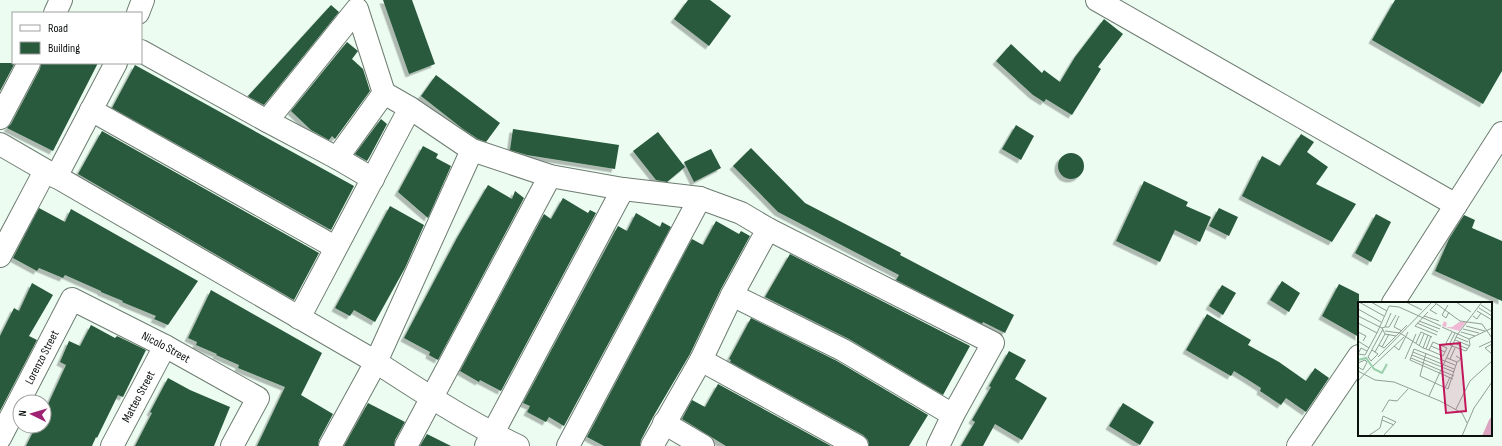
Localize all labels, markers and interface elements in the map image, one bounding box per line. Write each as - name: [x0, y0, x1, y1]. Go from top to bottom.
- legend: [12, 12, 142, 64]
- text: Road: [48, 21, 68, 36]
- text: Building: [48, 41, 80, 56]
- inset map: [1358, 302, 1492, 436]
- street label: Lorenzo Street: [22, 327, 62, 387]
- street label: Nicolo Street: [139, 328, 193, 366]
- street label: Matteo Street: [118, 368, 158, 425]
- north arrow: [12, 394, 52, 434]
- text: N: [16, 410, 29, 417]

